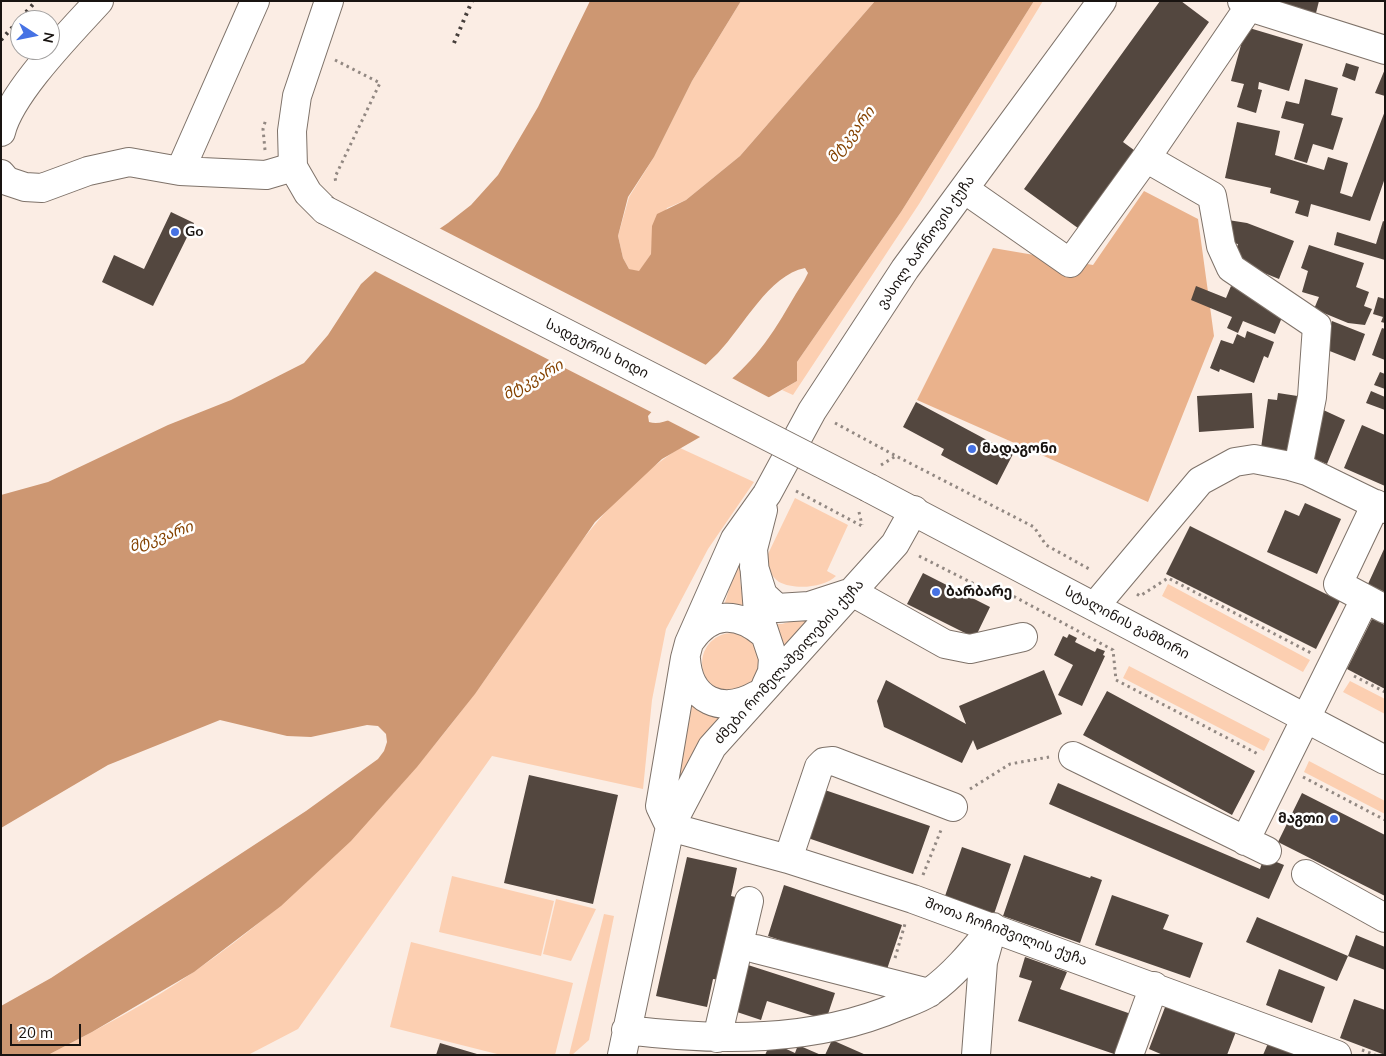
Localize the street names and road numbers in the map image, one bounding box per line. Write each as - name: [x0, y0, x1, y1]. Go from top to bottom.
- street label: ვასილ ბარნოვის ქუჩა: [874, 172, 978, 312]
- street label: სადგურის ხიდი: [543, 316, 651, 382]
- street label: ძმები რომელაშვილების ქუჩა: [711, 576, 867, 748]
- street label: სტალინის გამზირი: [1062, 583, 1192, 663]
- street label: შოთა ჩოჩიშვილის ქუჩა: [922, 895, 1090, 969]

